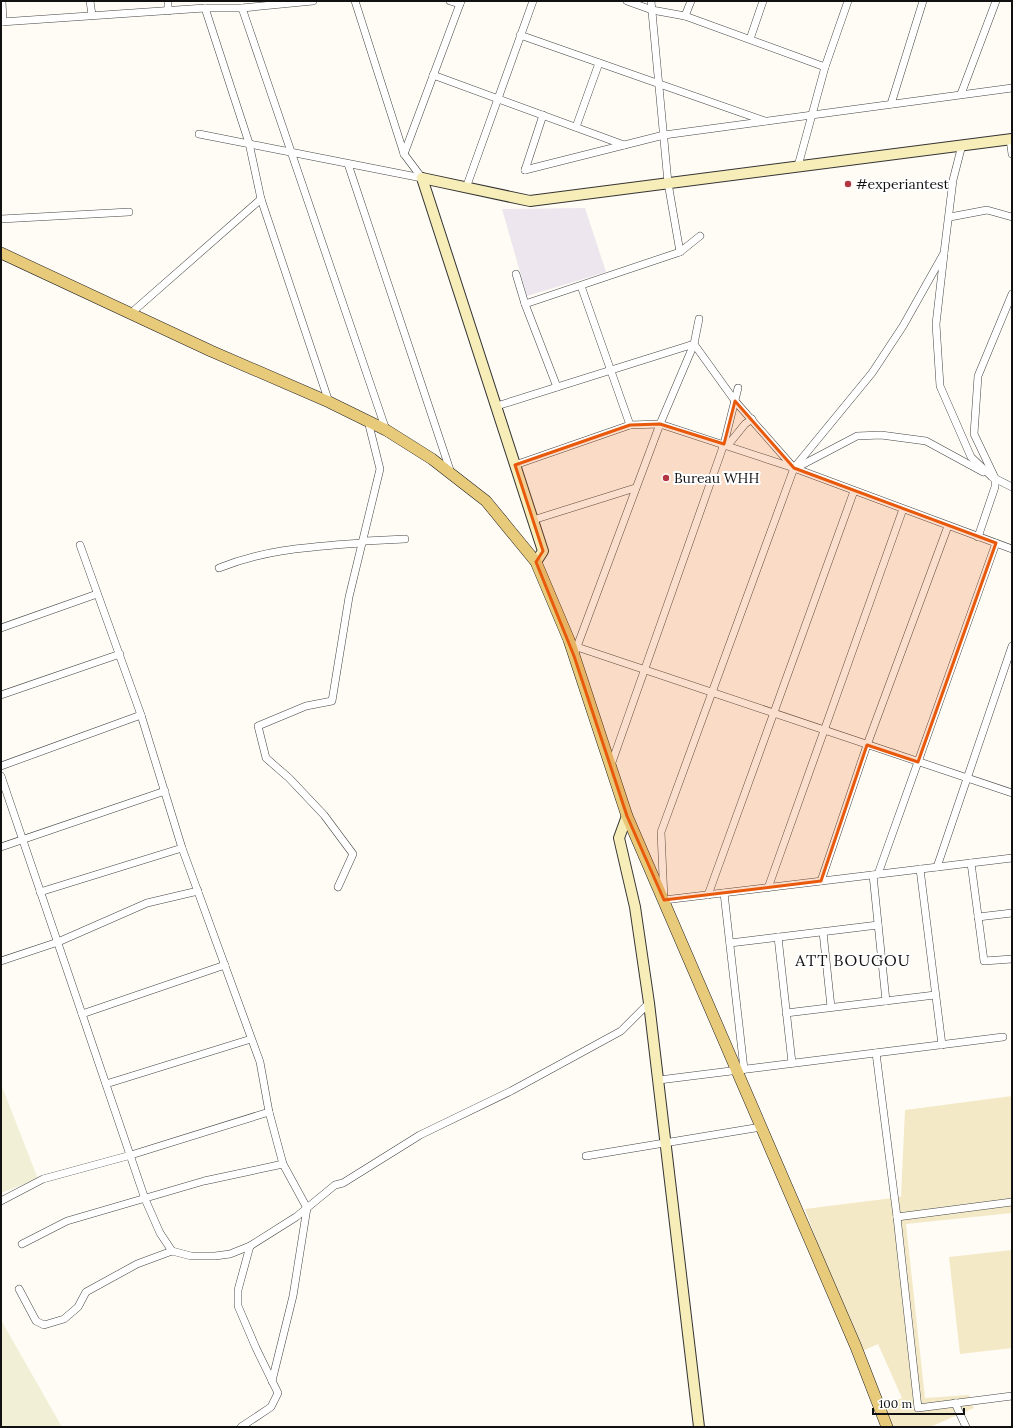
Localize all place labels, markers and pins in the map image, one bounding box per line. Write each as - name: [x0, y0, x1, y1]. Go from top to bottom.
- place label: #experiantest: [856, 175, 950, 193]
- marker: #experiantest: [843, 179, 853, 189]
- place label: Bureau WHH: [674, 469, 760, 487]
- marker: Bureau WHH: [661, 473, 671, 483]

